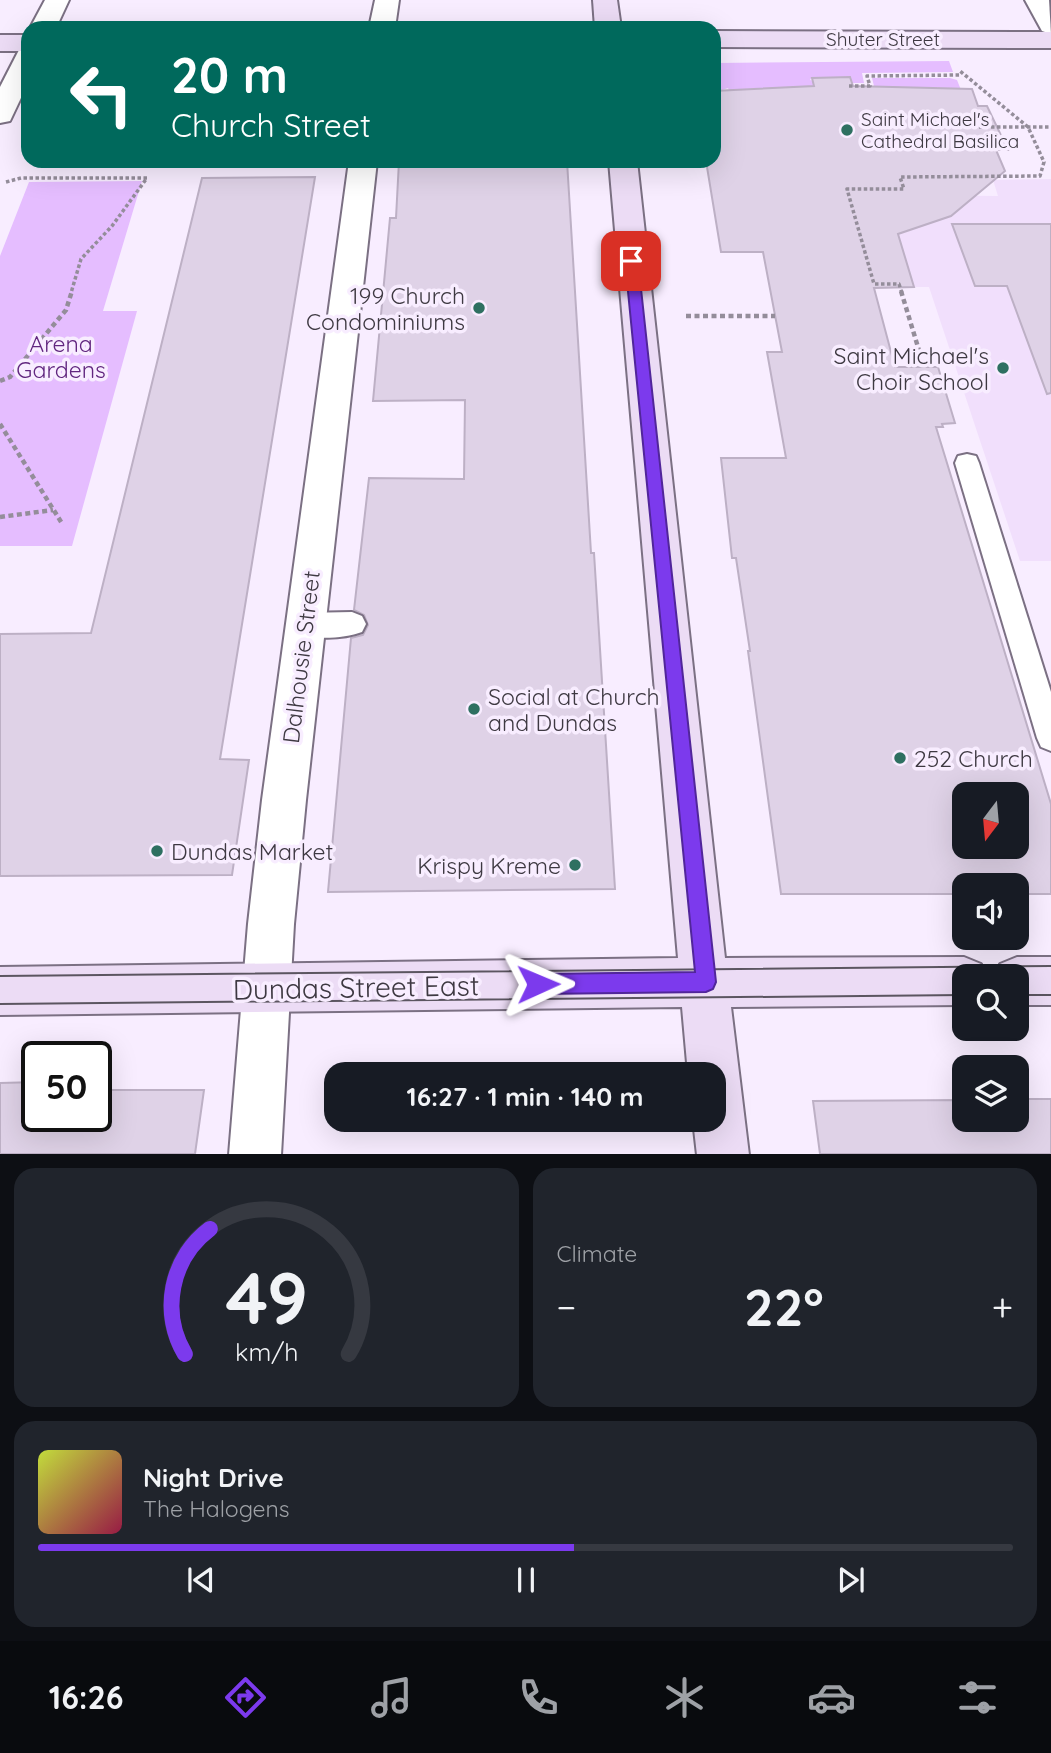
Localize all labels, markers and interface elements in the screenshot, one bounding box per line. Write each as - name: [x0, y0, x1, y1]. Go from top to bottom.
- street label: Shuter Street: [826, 27, 940, 51]
- text: 20 m: [171, 44, 288, 105]
- icon: left: [56, 49, 147, 140]
- text: Church Street: [171, 105, 371, 145]
- place label: Saint Michael's Cathedral Basilica: [861, 107, 1019, 153]
- marker: Saint Michael's Cathedral Basilica: [839, 122, 855, 138]
- pin: [601, 231, 661, 291]
- icon: arrive: [612, 242, 650, 280]
- place label: 199 Church Condominiums: [306, 281, 465, 336]
- marker: 199 Church Condominiums: [471, 300, 487, 316]
- park label: Arena Gardens: [16, 329, 106, 384]
- place label: Saint Michael's Choir School: [833, 341, 989, 396]
- marker: Saint Michael's Choir School: [995, 360, 1011, 376]
- street label: Dalhousie Street: [276, 569, 326, 745]
- place label: Social at Church and Dundas: [488, 682, 660, 737]
- marker: Social at Church and Dundas: [466, 701, 482, 717]
- place label: 252 Church: [914, 744, 1033, 773]
- marker: 252 Church: [892, 750, 908, 766]
- north arrow: [952, 782, 1029, 859]
- map controls: [952, 782, 1029, 1132]
- place label: Dundas Market: [171, 837, 333, 866]
- marker: Dundas Market: [149, 843, 165, 859]
- place label: Krispy Kreme: [417, 851, 561, 880]
- marker: Krispy Kreme: [567, 857, 583, 873]
- button: sound: [952, 873, 1029, 950]
- position arrow: [501, 947, 575, 1021]
- button: search: [952, 964, 1029, 1041]
- street label: Dundas Street East: [232, 967, 480, 1007]
- speed limit sign: 50: [21, 1041, 112, 1132]
- button: layers: [952, 1055, 1029, 1132]
- text: 16:27 · 1 min · 140 m: [407, 1080, 643, 1113]
- text: Climate: [557, 1239, 637, 1268]
- text: 49: [225, 1251, 308, 1342]
- text: 22°: [744, 1274, 824, 1339]
- text: −: [557, 1283, 576, 1331]
- text: +: [992, 1283, 1013, 1331]
- text: km/h: [235, 1335, 298, 1366]
- text: Night Drive: [143, 1461, 284, 1494]
- text: The Halogens: [143, 1494, 290, 1523]
- icon: previous: [182, 1561, 220, 1599]
- icon: pause: [507, 1561, 545, 1599]
- icon: next: [832, 1561, 870, 1599]
- icon: directions: [221, 1673, 270, 1722]
- icon: music: [367, 1673, 416, 1722]
- icon: phone: [514, 1673, 563, 1722]
- icon: climate: [660, 1673, 709, 1722]
- icon: car: [807, 1673, 856, 1722]
- icon: filters: [953, 1673, 1002, 1722]
- text: 16:26: [49, 1677, 124, 1717]

